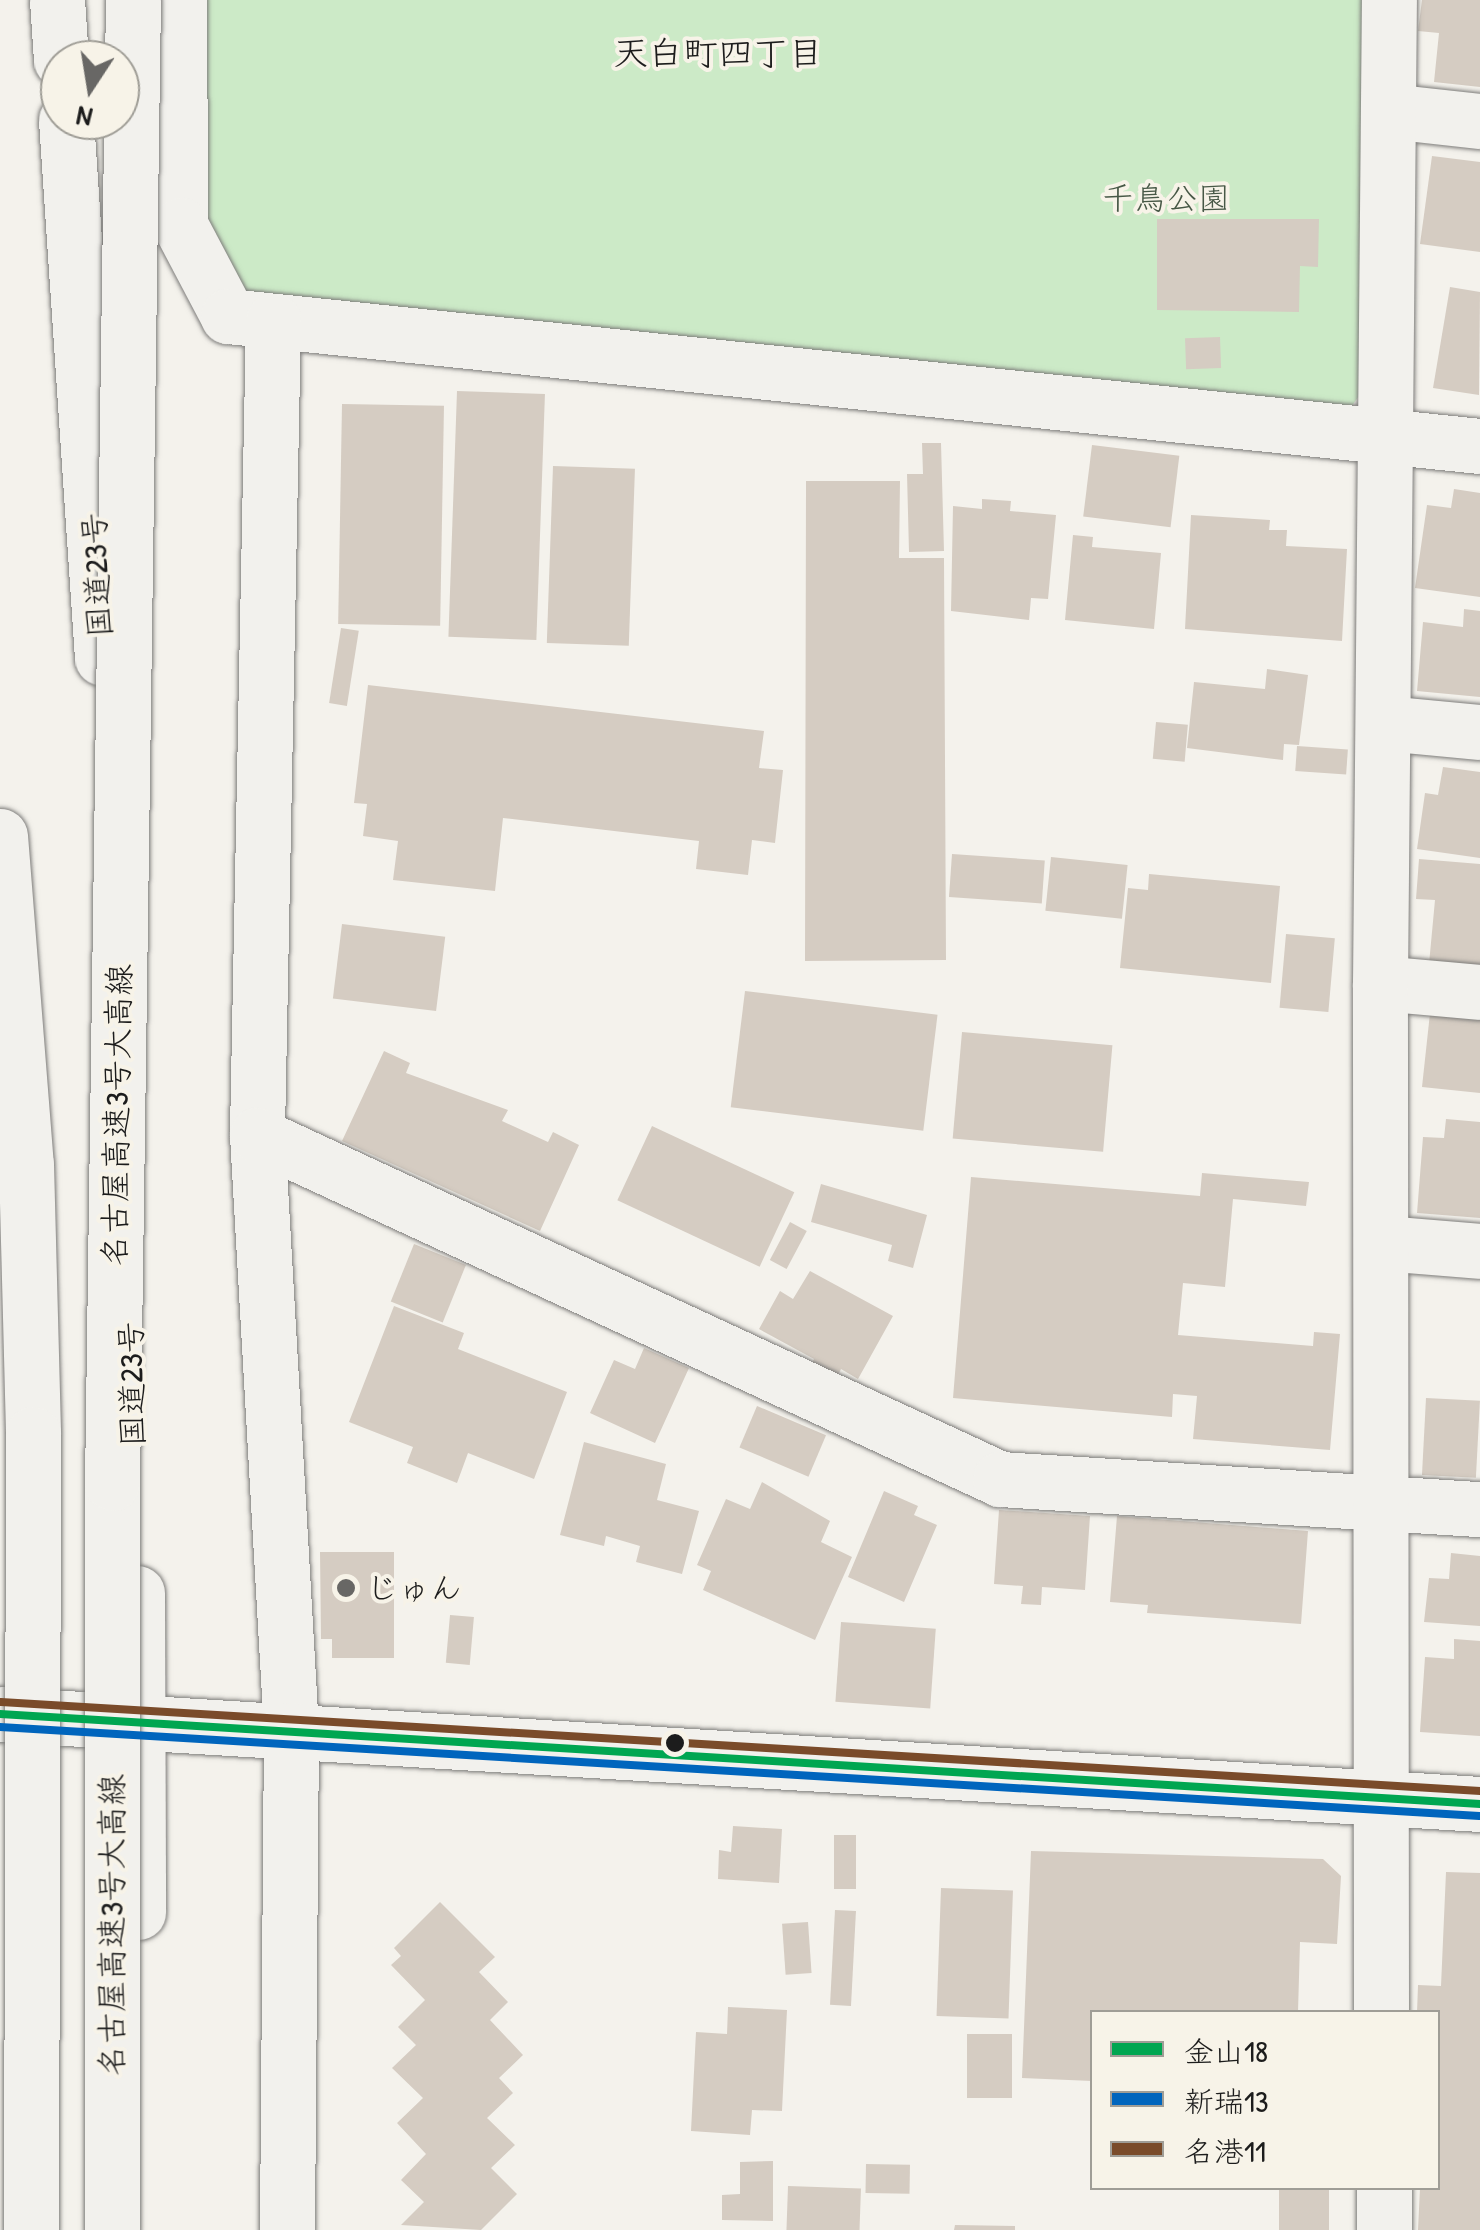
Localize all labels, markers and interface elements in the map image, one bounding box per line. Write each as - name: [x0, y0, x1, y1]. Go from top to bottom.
- district label: 天白町四丁目: [613, 32, 823, 74]
- north arrow: [40, 40, 140, 140]
- text: N: [73, 97, 95, 138]
- park label: 千鳥公園: [1102, 179, 1230, 217]
- street label: 国道23号: [75, 511, 119, 639]
- street label: 名古屋高速3号大高線: [95, 964, 139, 1266]
- street label: 国道23号: [112, 1321, 152, 1447]
- place label: じゅん: [366, 1569, 462, 1607]
- marker: じゅん: [335, 1577, 357, 1599]
- unlabelled marker: [665, 1733, 685, 1753]
- street label: 名古屋高速3号大高線: [93, 1774, 131, 2076]
- legend: [1090, 2010, 1440, 2190]
- text: 金山18: [1184, 2031, 1268, 2071]
- text: 新瑞13: [1184, 2081, 1268, 2121]
- text: 名港11: [1184, 2131, 1266, 2171]

